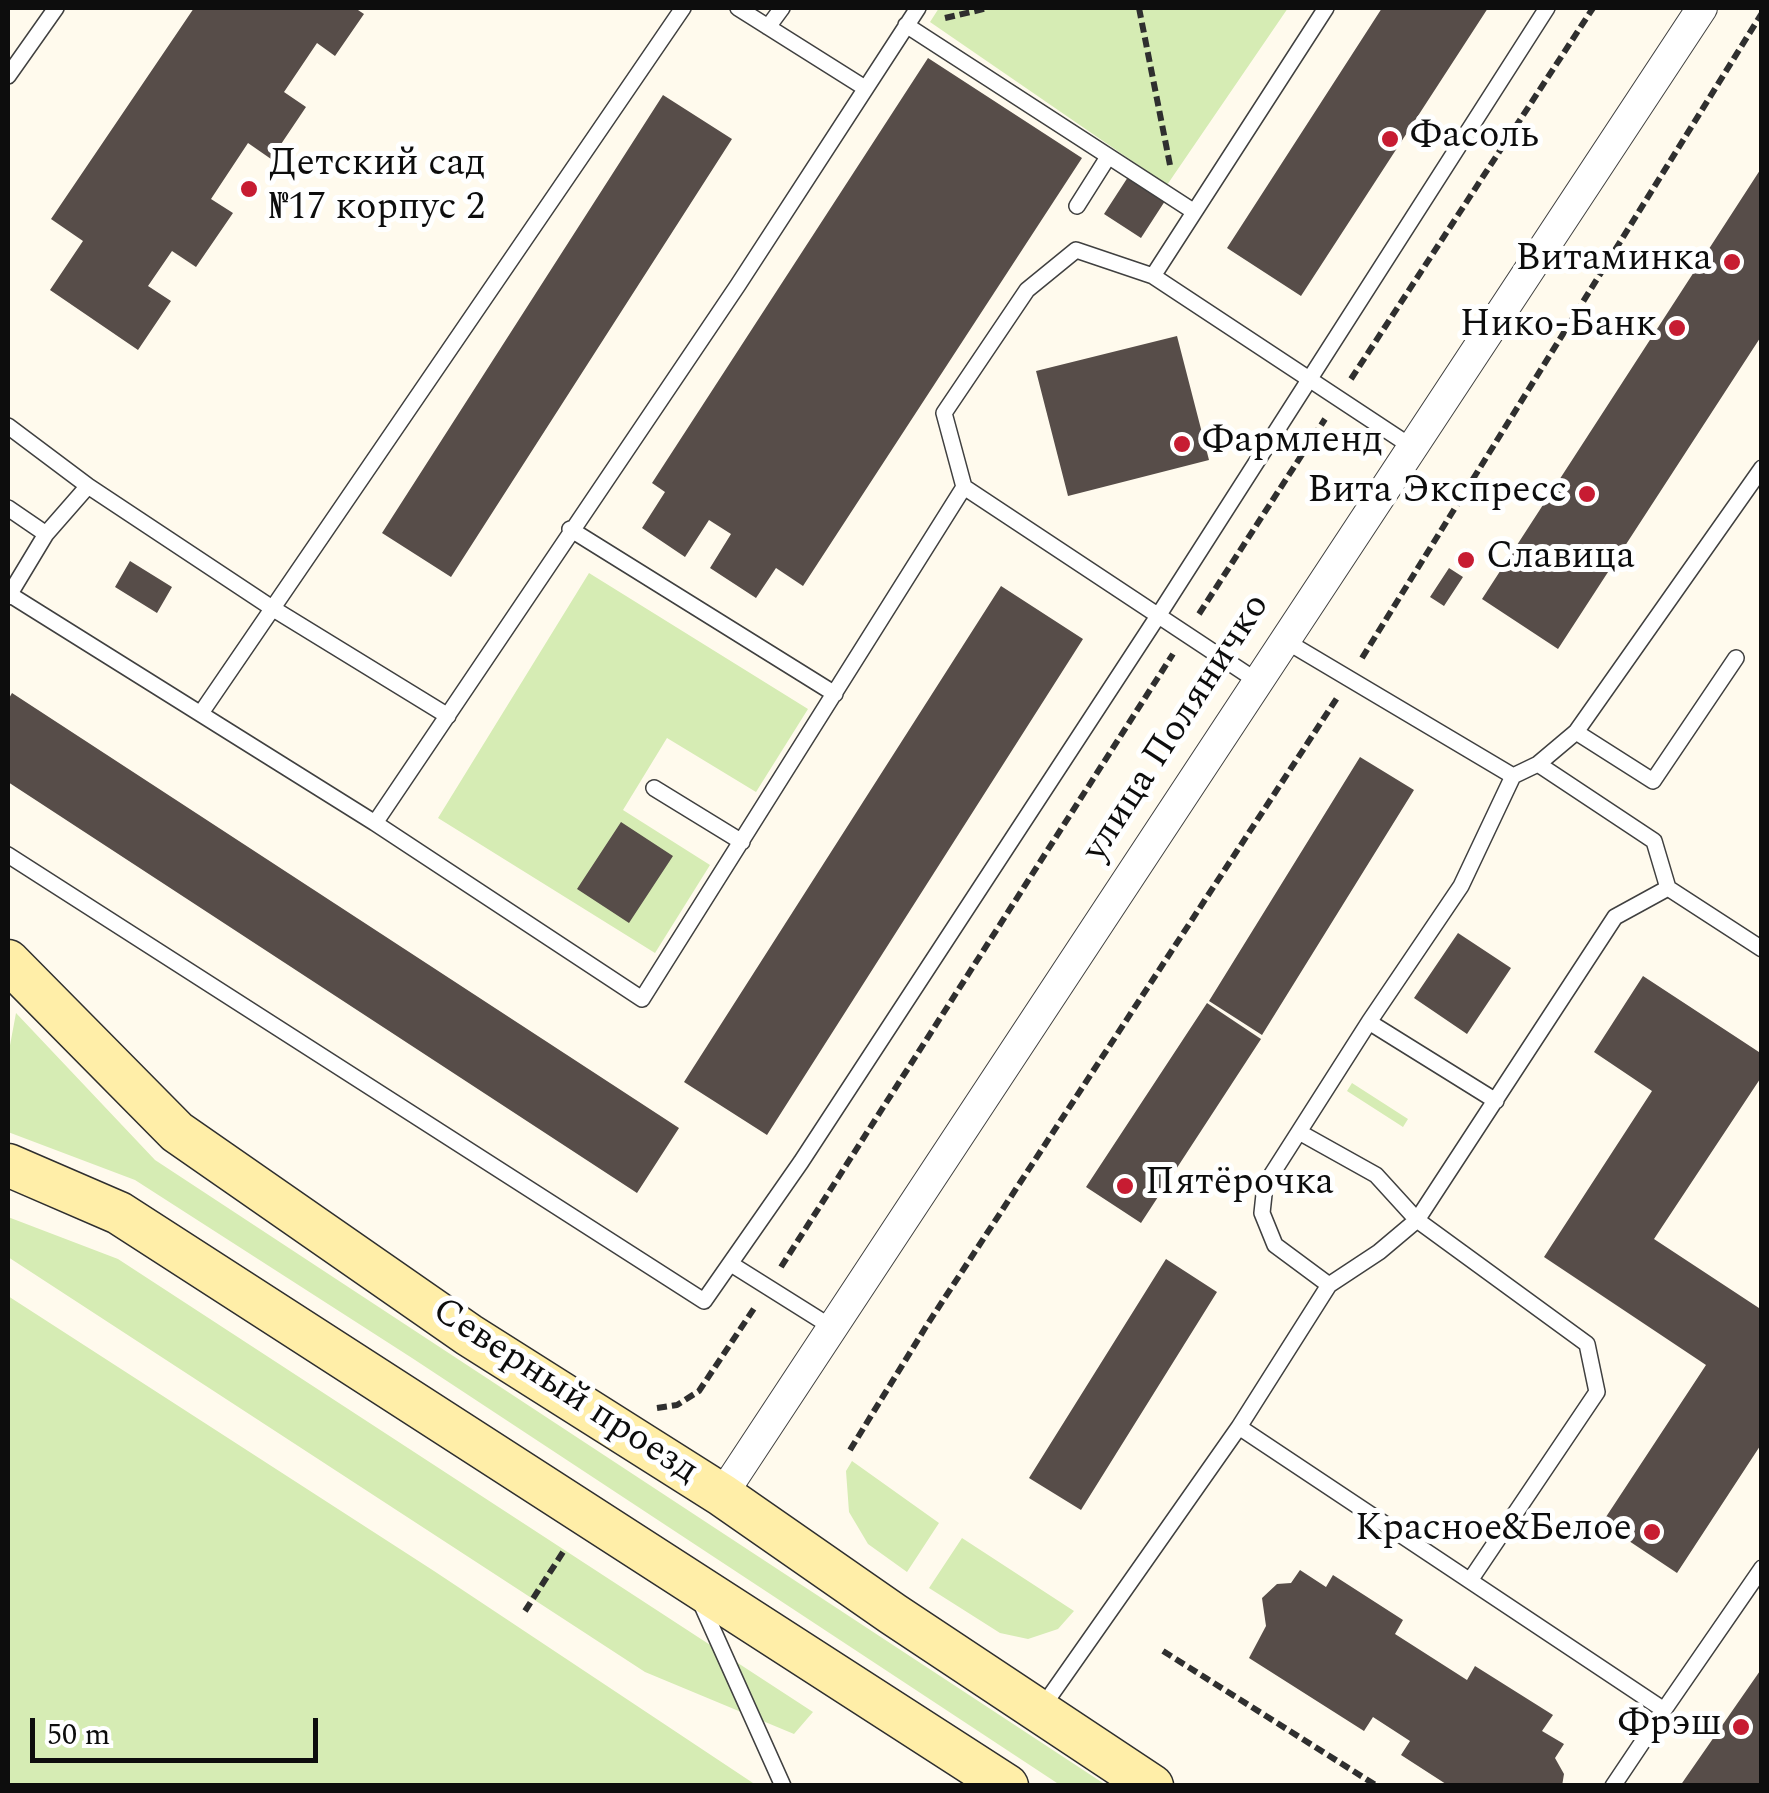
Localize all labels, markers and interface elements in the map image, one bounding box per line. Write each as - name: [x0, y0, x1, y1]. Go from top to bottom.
- place label: Фасоль: [1410, 116, 1539, 162]
- marker: Фасоль: [1379, 128, 1401, 150]
- place label: Детский сад №17 корпус 2: [269, 144, 485, 233]
- marker: Детский сад №17 корпус 2: [238, 178, 260, 200]
- place label: Витаминка: [1515, 239, 1712, 285]
- marker: Витаминка: [1721, 251, 1743, 273]
- place label: Нико-Банк: [1460, 305, 1657, 351]
- marker: Нико-Банк: [1666, 317, 1688, 339]
- place label: Фармленд: [1202, 421, 1383, 467]
- marker: Фармленд: [1171, 433, 1193, 455]
- place label: Вита Экспресс: [1307, 471, 1567, 517]
- marker: Вита Экспресс: [1576, 483, 1598, 505]
- place label: Славица: [1486, 537, 1635, 583]
- marker: Славица: [1455, 549, 1477, 571]
- street label: улица Поляничко: [1075, 587, 1281, 871]
- place label: Пятёрочка: [1145, 1163, 1334, 1209]
- marker: Пятёрочка: [1114, 1175, 1136, 1197]
- street label: Северный проезд: [422, 1290, 706, 1496]
- place label: Красное&Белое: [1355, 1509, 1632, 1555]
- marker: Красное&Белое: [1641, 1521, 1663, 1543]
- scale bar: [35, 1698, 322, 1760]
- place label: Фрэш: [1618, 1704, 1721, 1750]
- text: 50 m: [47, 1712, 110, 1758]
- marker: Фрэш: [1730, 1716, 1752, 1738]

